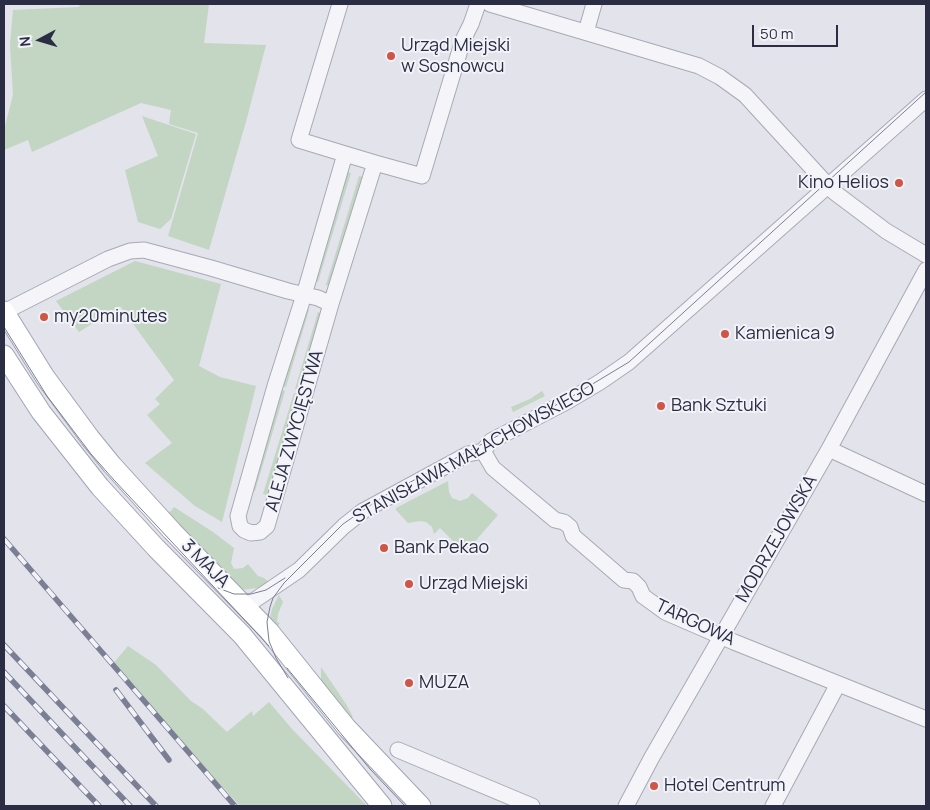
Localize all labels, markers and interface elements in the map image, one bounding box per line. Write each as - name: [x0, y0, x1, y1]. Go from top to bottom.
- north arrow: [15, 15, 65, 65]
- scale bar: [755, 15, 841, 47]
- text: 50 m: [760, 23, 794, 44]
- place label: Urząd Miejski w Sosnowcu: [401, 35, 510, 78]
- text: N: [15, 36, 35, 48]
- marker: Urząd Miejski w Sosnowcu: [385, 50, 397, 62]
- place label: Kino Helios: [798, 172, 889, 194]
- marker: Kino Helios: [893, 177, 905, 189]
- place label: my20minutes: [54, 306, 167, 328]
- marker: my20minutes: [38, 311, 50, 323]
- place label: Kamienica 9: [735, 323, 835, 345]
- marker: Kamienica 9: [719, 328, 731, 340]
- street label: ALEJA ZWYCIĘSTWA: [262, 348, 328, 514]
- street label: STANISŁAWA MAŁACHOWSKIEGO: [349, 377, 599, 529]
- place label: Bank Sztuki: [671, 395, 767, 417]
- marker: Bank Sztuki: [655, 400, 667, 412]
- street label: MODRZEJOWSKA: [732, 472, 822, 606]
- street label: 3 MAJA: [176, 535, 234, 593]
- place label: Bank Pekao: [394, 537, 489, 559]
- marker: Bank Pekao: [378, 542, 390, 554]
- place label: Urząd Miejski: [419, 573, 528, 595]
- marker: Urząd Miejski: [403, 578, 415, 590]
- street label: TARGOWA: [652, 595, 738, 651]
- place label: MUZA: [419, 672, 469, 694]
- marker: MUZA: [403, 677, 415, 689]
- place label: Hotel Centrum: [664, 775, 786, 797]
- marker: Hotel Centrum: [648, 780, 660, 792]

